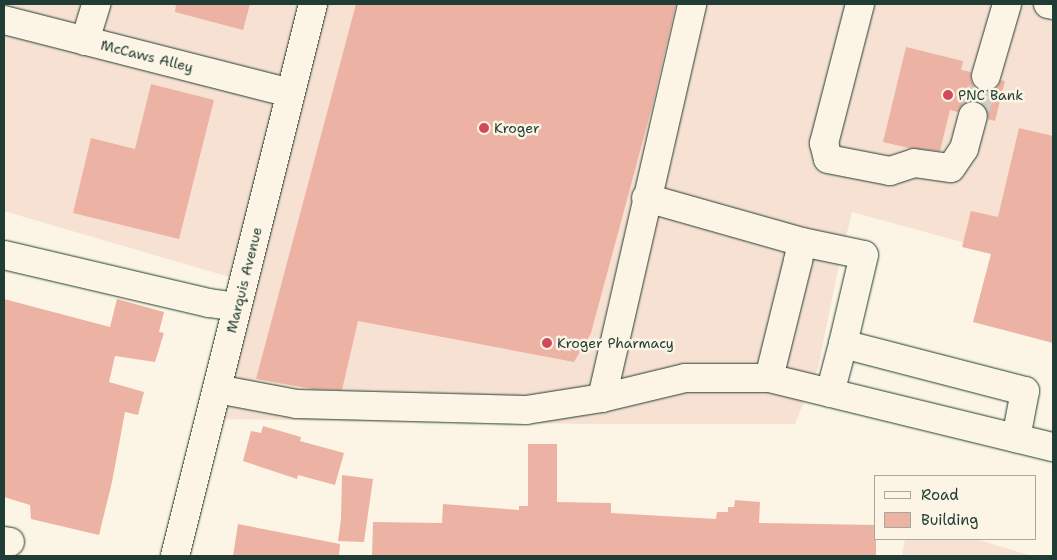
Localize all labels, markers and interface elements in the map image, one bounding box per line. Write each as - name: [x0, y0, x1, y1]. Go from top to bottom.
- street label: McCaws Alley: [99, 36, 195, 76]
- place label: PNC Bank: [958, 87, 1023, 103]
- marker: PNC Bank: [942, 89, 954, 101]
- place label: Kroger: [494, 120, 540, 136]
- marker: Kroger: [478, 122, 490, 134]
- street label: Marquis Avenue: [223, 225, 265, 335]
- place label: Kroger Pharmacy: [557, 335, 674, 351]
- marker: Kroger Pharmacy: [541, 337, 553, 349]
- legend: [874, 475, 1037, 540]
- text: Road: [921, 485, 959, 505]
- text: Building: [921, 510, 978, 530]

